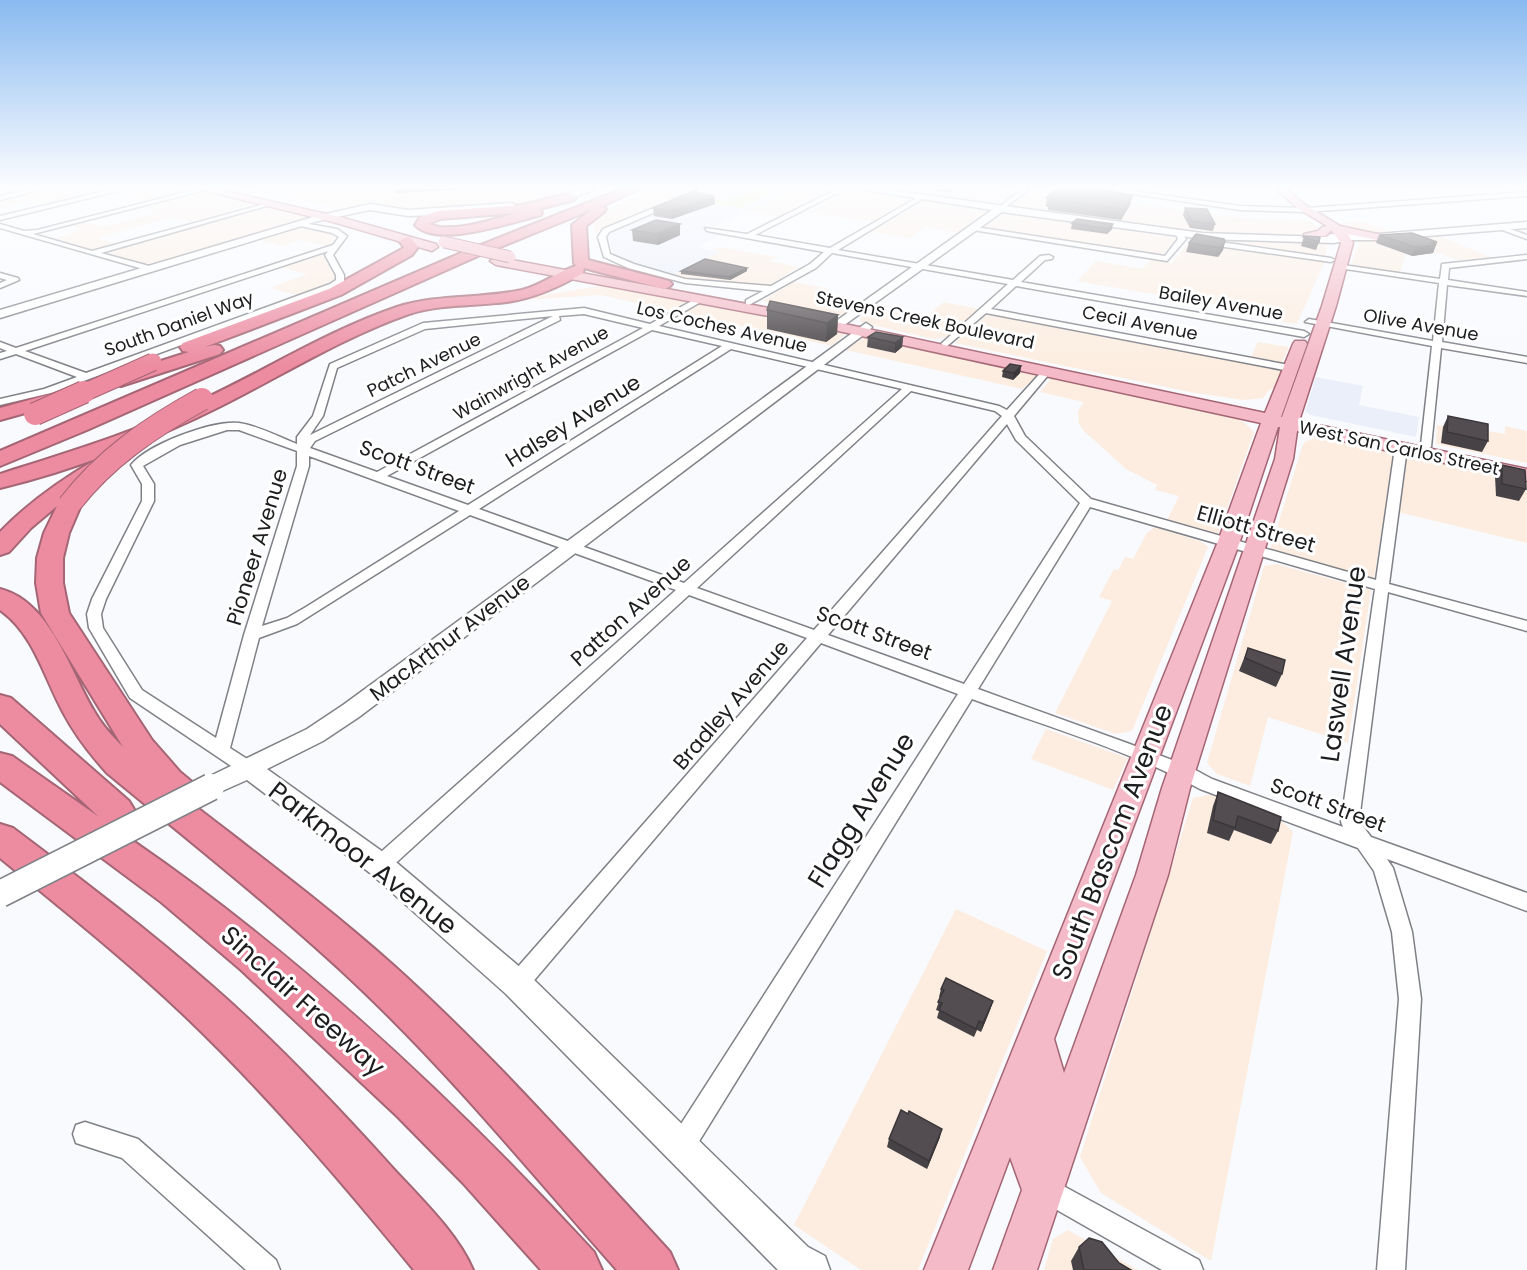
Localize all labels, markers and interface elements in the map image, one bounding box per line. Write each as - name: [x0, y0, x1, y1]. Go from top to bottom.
- street label: Bailey Avenue: [1157, 279, 1285, 326]
- street label: Stevens Creek Boulevard: [813, 284, 1037, 355]
- street label: South Daniel Way: [101, 285, 257, 362]
- street label: Los Coches Avenue: [634, 295, 810, 358]
- street label: Cecil Avenue: [1080, 299, 1200, 346]
- street label: Olive Avenue: [1361, 302, 1481, 347]
- street label: Wainwright Avenue: [449, 319, 613, 426]
- street label: Patch Avenue: [363, 326, 485, 403]
- street label: Halsey Avenue: [500, 367, 646, 474]
- street label: West San Carlos Street: [1297, 414, 1502, 481]
- street label: Scott Street: [355, 432, 479, 501]
- street label: Pioneer Avenue: [219, 465, 294, 629]
- street label: Elliott Street: [1193, 498, 1319, 559]
- street label: Patton Avenue: [564, 549, 697, 673]
- street label: Laswell Avenue: [1311, 564, 1375, 764]
- street label: MacArthur Avenue: [364, 568, 536, 708]
- street label: Scott Street: [812, 598, 936, 667]
- street label: Bradley Avenue: [666, 633, 795, 776]
- street label: South Bascom Avenue: [1043, 699, 1181, 985]
- street label: Flagg Avenue: [799, 725, 923, 895]
- street label: Scott Street: [1266, 770, 1390, 839]
- street label: Parkmoor Avenue: [261, 773, 465, 943]
- street label: Sinclair Freeway: [213, 917, 393, 1085]

